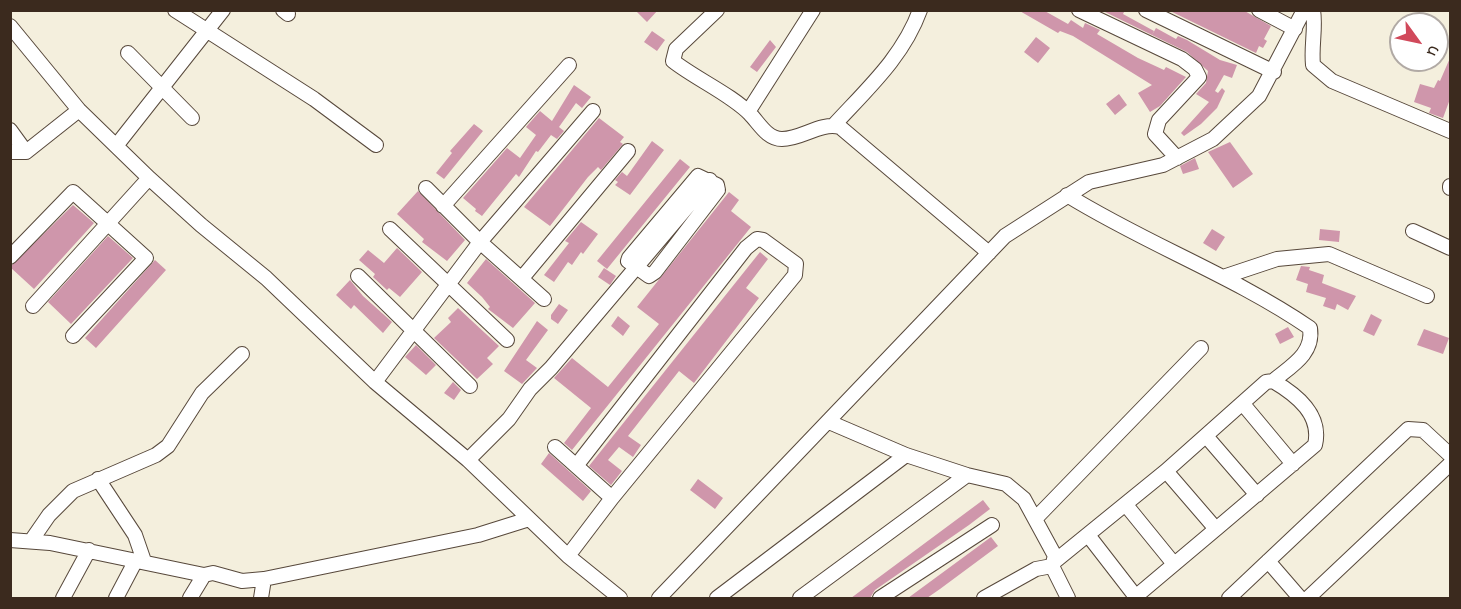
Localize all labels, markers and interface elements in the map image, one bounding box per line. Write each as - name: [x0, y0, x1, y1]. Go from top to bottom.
- north arrow: [1389, 12, 1449, 72]
- text: U: [1420, 40, 1445, 61]

